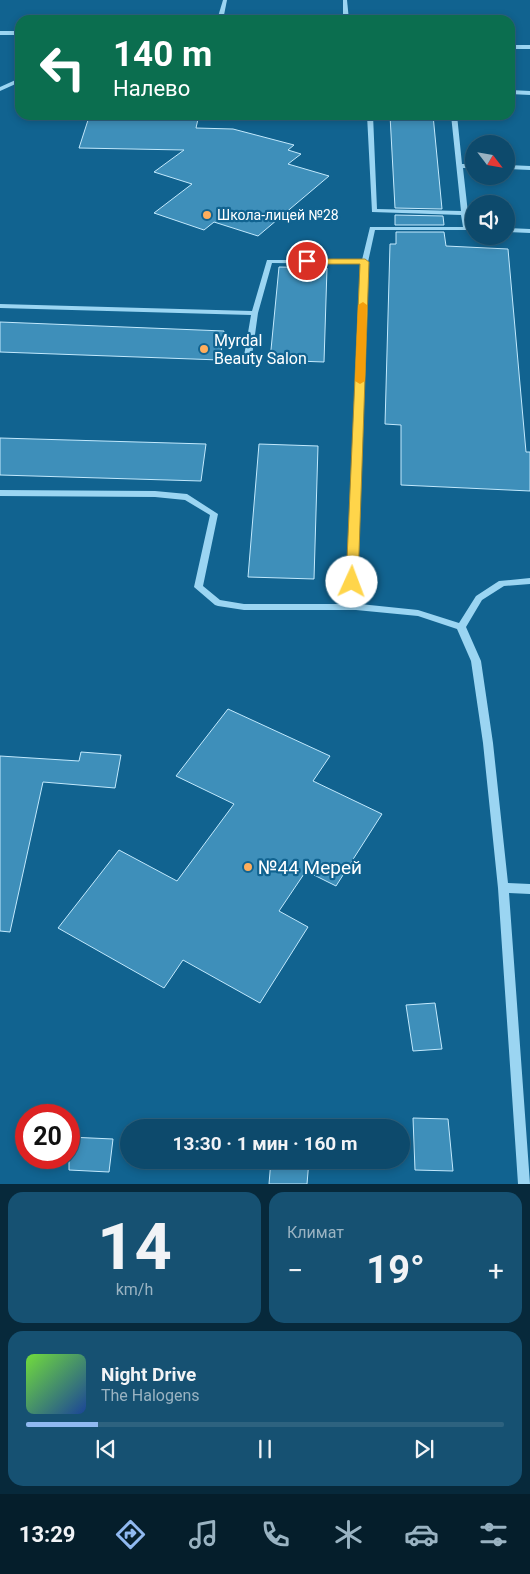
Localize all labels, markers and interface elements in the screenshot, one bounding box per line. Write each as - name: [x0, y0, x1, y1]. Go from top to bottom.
- text: 140 m: [113, 34, 212, 75]
- icon: left: [30, 35, 95, 100]
- text: Налево: [113, 76, 190, 101]
- north arrow: [465, 135, 515, 185]
- map controls: [465, 135, 515, 245]
- button: sound: [465, 195, 515, 245]
- place label: Школа-лицей №28: [217, 207, 339, 223]
- marker: Школа-лицей №28: [201, 209, 213, 221]
- pin: [286, 240, 328, 282]
- icon: arrive: [293, 247, 321, 275]
- place label: Myrdal Beauty Salon: [214, 331, 307, 368]
- marker: Myrdal Beauty Salon: [198, 343, 210, 355]
- position arrow: [325, 555, 377, 607]
- place label: №44 Мерей: [258, 856, 362, 879]
- marker: №44 Мерей: [242, 861, 254, 873]
- speed limit sign: 20: [15, 1104, 80, 1169]
- text: 13:30 · 1 мин · 160 m: [173, 1132, 357, 1155]
- text: 14: [97, 1209, 172, 1285]
- text: Климат: [287, 1223, 344, 1242]
- text: 19°: [366, 1248, 425, 1292]
- text: −: [287, 1254, 303, 1287]
- text: +: [488, 1254, 504, 1287]
- text: km/h: [116, 1280, 153, 1299]
- text: Night Drive: [101, 1363, 196, 1386]
- text: The Halogens: [101, 1386, 200, 1405]
- icon: previous: [92, 1435, 120, 1463]
- icon: pause: [251, 1435, 279, 1463]
- icon: next: [410, 1435, 438, 1463]
- icon: directions: [113, 1517, 148, 1552]
- icon: music: [186, 1517, 221, 1552]
- icon: phone: [258, 1517, 293, 1552]
- icon: climate: [331, 1517, 366, 1552]
- icon: car: [404, 1517, 439, 1552]
- icon: filters: [476, 1517, 511, 1552]
- text: 13:29: [19, 1522, 75, 1547]

